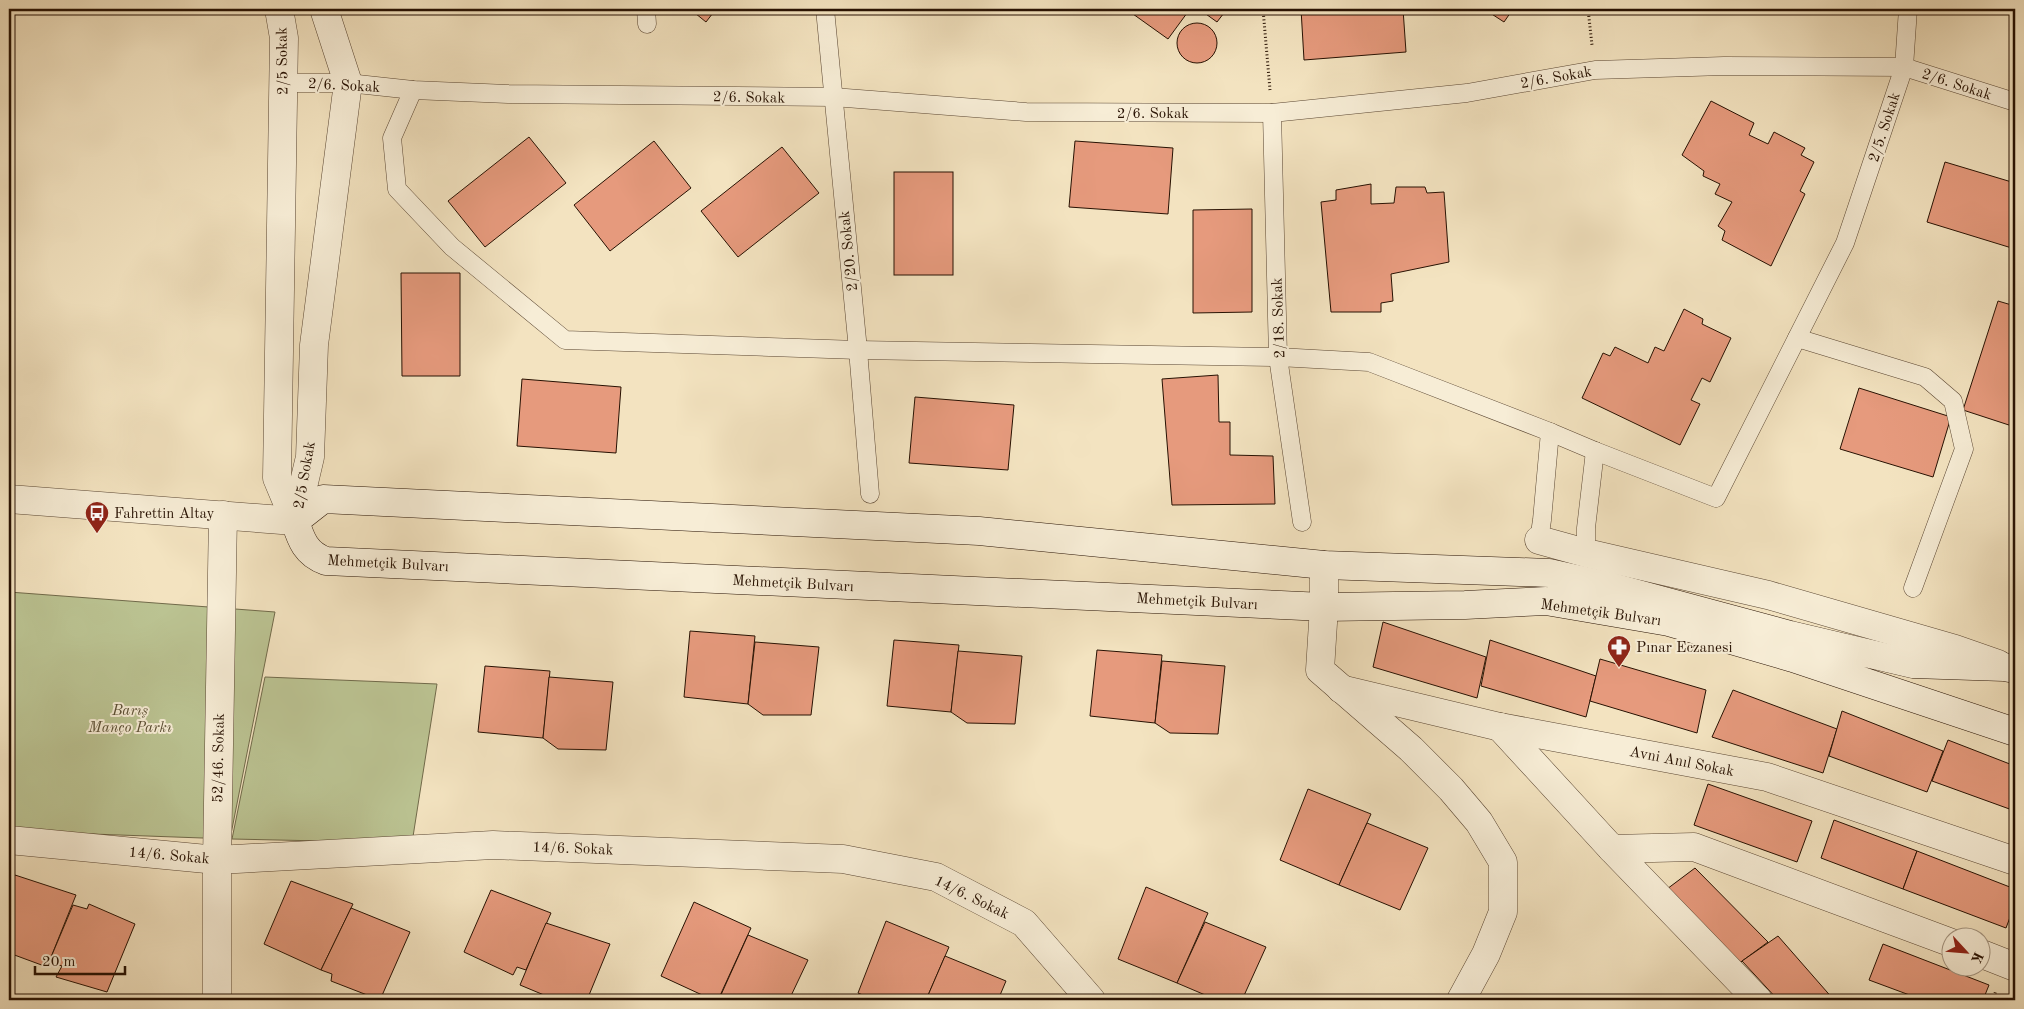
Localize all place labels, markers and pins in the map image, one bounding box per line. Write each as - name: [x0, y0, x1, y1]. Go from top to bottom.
- bus stop icon: Fahrettin Altay: [84, 500, 110, 534]
- place label: Fahrettin Altay: [114, 507, 215, 522]
- pharmacy icon: Pınar Eczanesi: [1606, 634, 1632, 668]
- place label: Pınar Eczanesi: [1636, 641, 1733, 656]

